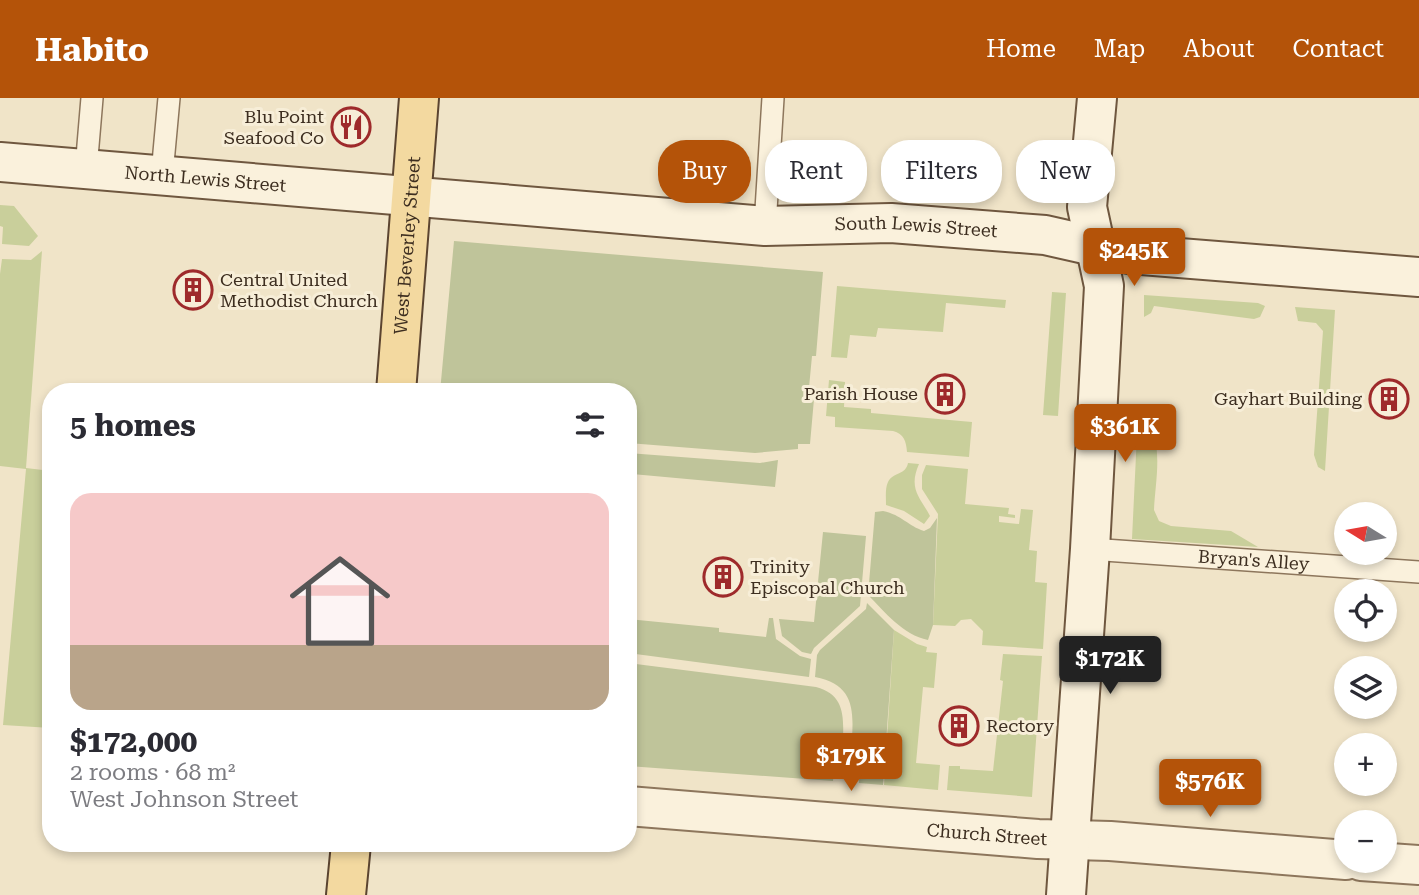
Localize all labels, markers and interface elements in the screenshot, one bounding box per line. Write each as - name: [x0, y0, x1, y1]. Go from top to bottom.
- text: Habito: [35, 30, 149, 69]
- text: Home: [986, 35, 1056, 63]
- text: Map: [1094, 35, 1145, 63]
- text: About: [1183, 35, 1254, 63]
- text: Contact: [1292, 35, 1384, 63]
- place label: Blu Point Seafood Co: [224, 106, 324, 148]
- restaurant icon: Blu Point Seafood Co: [330, 106, 372, 148]
- chip: Buy: [658, 140, 751, 203]
- chip: Rent: [765, 140, 867, 203]
- chip: Filters: [881, 140, 1002, 203]
- chip: New: [1016, 140, 1115, 203]
- street label: West Beverley Street: [390, 155, 424, 335]
- street label: North Lewis Street: [124, 161, 287, 196]
- street label: South Lewis Street: [834, 212, 999, 241]
- pin: $245K: [1085, 228, 1183, 288]
- text: $245K: [1099, 237, 1169, 264]
- building icon: Central United Methodist Church: [172, 269, 214, 311]
- place label: Central United Methodist Church: [220, 269, 378, 311]
- building icon: Parish House: [924, 373, 966, 415]
- building icon: Gayhart Building: [1368, 378, 1410, 420]
- place label: Parish House: [804, 383, 918, 404]
- place label: Gayhart Building: [1214, 388, 1363, 409]
- pin: $361K: [1076, 404, 1174, 464]
- icon: filters: [571, 406, 609, 444]
- text: 5 homes: [70, 408, 196, 443]
- text: $361K: [1090, 413, 1160, 440]
- north arrow: [1334, 502, 1396, 565]
- map controls: [1334, 502, 1397, 873]
- icon: home: [277, 538, 403, 664]
- street label: Bryan's Alley: [1197, 546, 1310, 574]
- building icon: Trinity Episcopal Church: [702, 556, 744, 598]
- place label: Trinity Episcopal Church: [750, 556, 905, 598]
- button: locate: [1334, 579, 1397, 642]
- pin: $172K: [1061, 636, 1159, 696]
- text: $172K: [1075, 645, 1145, 672]
- button: layers: [1334, 656, 1397, 719]
- building icon: Rectory: [938, 705, 980, 747]
- place label: Rectory: [986, 715, 1055, 736]
- text: $172,000: [70, 724, 197, 759]
- button: +: [1334, 733, 1397, 796]
- pin: $179K: [802, 734, 900, 793]
- text: $179K: [816, 742, 886, 769]
- text: 2 rooms · 68 m²: [70, 759, 236, 786]
- pin: $576K: [1161, 760, 1259, 819]
- text: $576K: [1175, 768, 1245, 795]
- text: West Johnson Street: [70, 786, 298, 813]
- button: −: [1334, 810, 1397, 873]
- street label: Church Street: [926, 819, 1048, 849]

